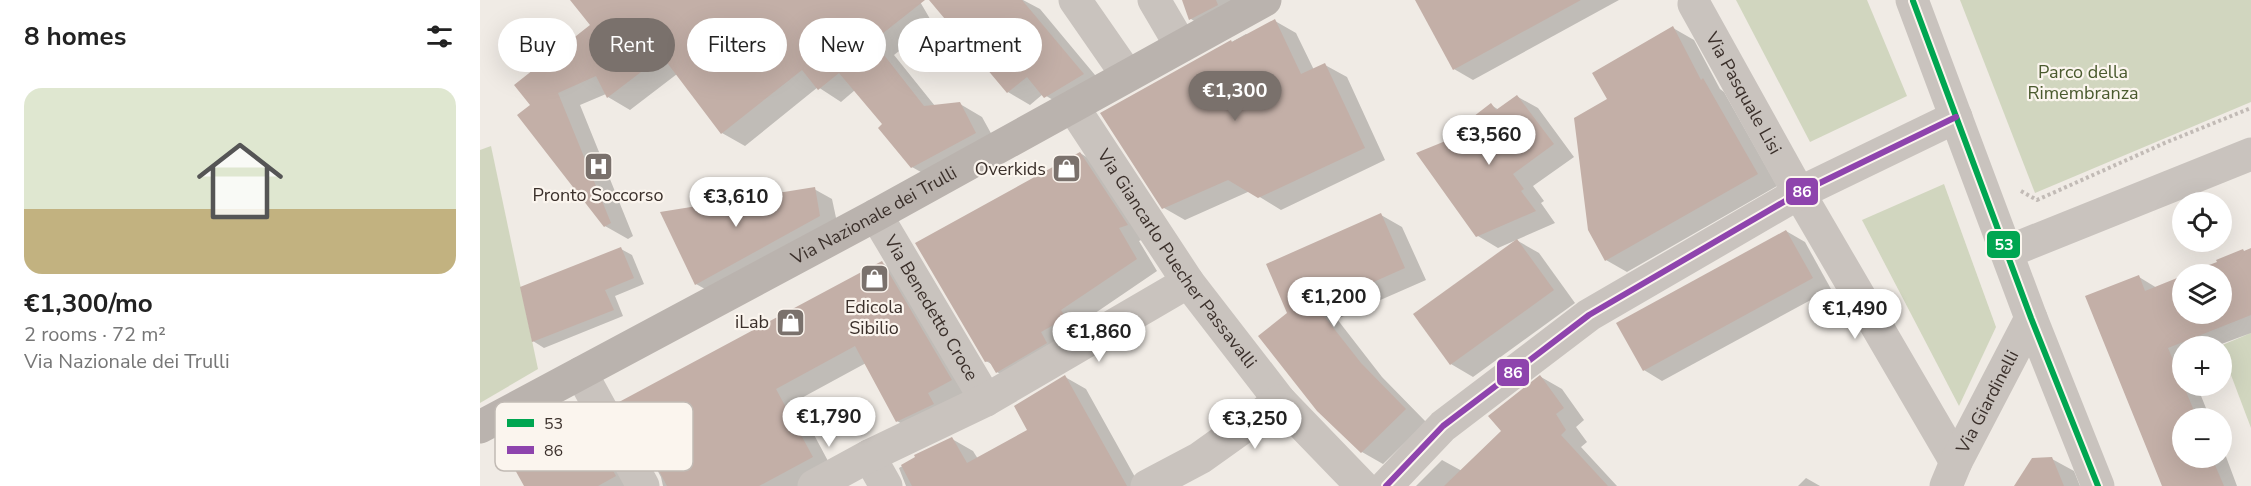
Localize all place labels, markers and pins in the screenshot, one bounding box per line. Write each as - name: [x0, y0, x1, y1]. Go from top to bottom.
- pin: €1,300: [1186, 71, 1284, 122]
- pin: €3,560: [1440, 115, 1538, 166]
- hospital icon: Pronto Soccorso: [582, 150, 614, 182]
- shop icon: Overkids: [1051, 153, 1083, 185]
- place label: Overkids: [975, 157, 1046, 181]
- pin: €3,610: [687, 177, 785, 228]
- place label: Pronto Soccorso: [532, 183, 664, 207]
- shop icon: Edicola Sibilio: [858, 262, 890, 294]
- pin: €1,200: [1285, 277, 1383, 328]
- pin: €1,490: [1806, 289, 1904, 340]
- place label: Edicola Sibilio: [845, 295, 903, 340]
- shop icon: iLab: [774, 306, 806, 338]
- place label: iLab: [735, 310, 769, 334]
- pin: €1,860: [1050, 312, 1148, 363]
- pin: €1,790: [780, 397, 878, 448]
- pin: €3,250: [1206, 399, 1304, 450]

